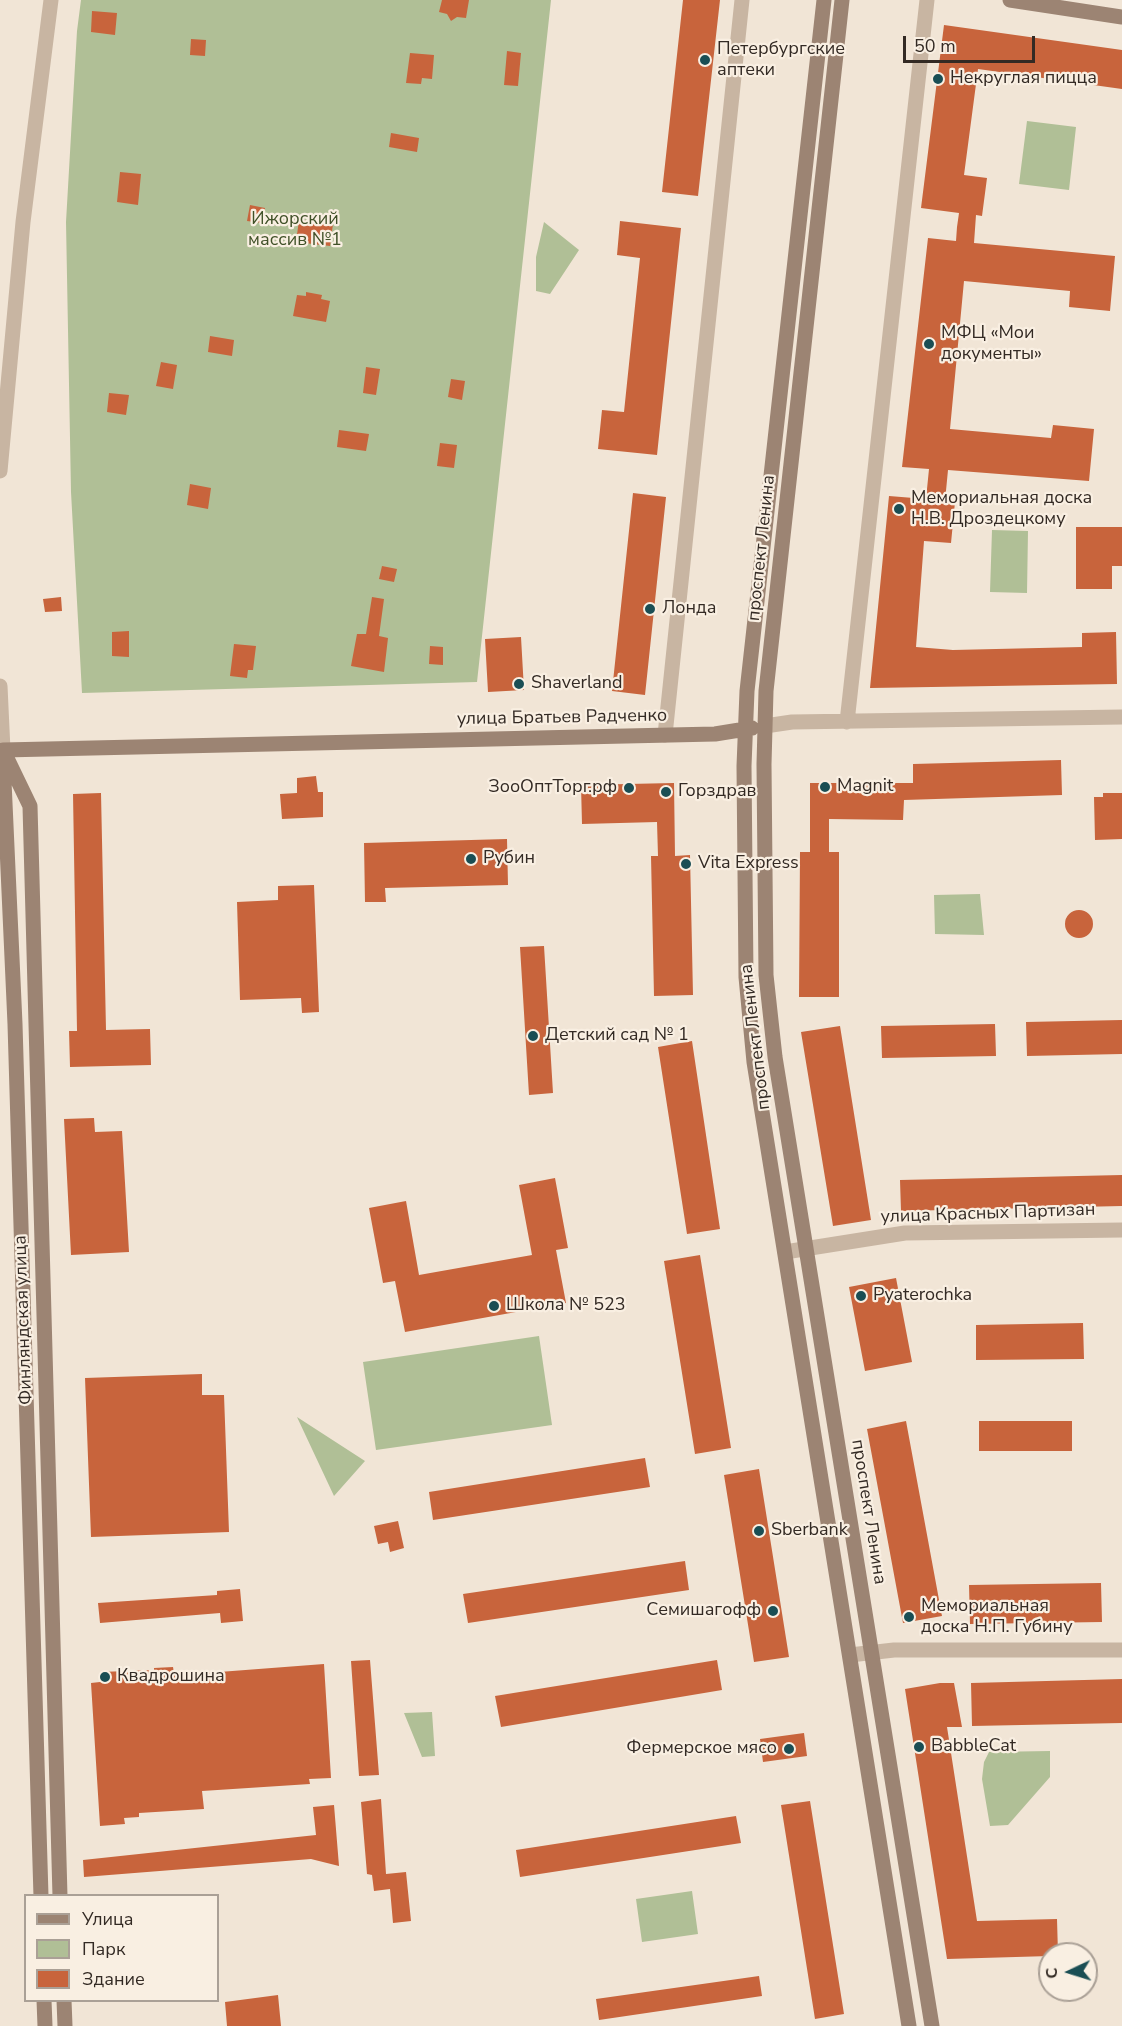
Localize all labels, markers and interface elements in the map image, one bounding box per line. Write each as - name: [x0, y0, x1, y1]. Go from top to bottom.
- scale bar: [906, 24, 1038, 62]
- text: 50 m: [914, 34, 956, 58]
- place label: Петербургские аптеки: [717, 39, 845, 82]
- marker: Петербургские аптеки: [698, 53, 712, 67]
- place label: Некруглая пицца: [950, 68, 1097, 90]
- marker: Некруглая пицца: [931, 72, 945, 86]
- park label: Ижорский массив №1: [248, 209, 342, 252]
- place label: МФЦ «Мои документы»: [941, 323, 1042, 366]
- marker: МФЦ «Мои документы»: [922, 337, 936, 351]
- street label: проспект Ленина: [744, 474, 780, 622]
- place label: Мемориальная доска Н.В. Дроздецкому: [911, 488, 1092, 530]
- marker: Мемориальная доска Н.В. Дроздецкому: [892, 502, 906, 516]
- place label: Лонда: [662, 598, 716, 620]
- marker: Лонда: [643, 602, 657, 616]
- place label: Shaverland: [531, 673, 622, 695]
- marker: Shaverland: [512, 677, 526, 691]
- street label: улица Братьев Радченко: [457, 705, 667, 731]
- place label: Magnit: [837, 776, 893, 798]
- place label: ЗооОптТорг.рф: [488, 777, 617, 799]
- marker: Magnit: [818, 780, 832, 794]
- marker: ЗооОптТорг.рф: [622, 781, 636, 795]
- place label: Горздрав: [678, 781, 756, 803]
- marker: Горздрав: [659, 785, 673, 799]
- place label: Рубин: [483, 848, 535, 870]
- marker: Рубин: [464, 852, 478, 866]
- place label: Vita Express: [698, 853, 799, 875]
- marker: Vita Express: [679, 857, 693, 871]
- street label: проспект Ленина: [736, 963, 776, 1111]
- place label: Детский сад № 1: [545, 1025, 689, 1047]
- marker: Детский сад № 1: [526, 1029, 540, 1043]
- street label: улица Красных Партизан: [880, 1199, 1096, 1229]
- street label: Финляндская улица: [10, 1235, 38, 1405]
- place label: Pyaterochka: [873, 1285, 972, 1307]
- marker: Pyaterochka: [854, 1289, 868, 1303]
- place label: Школа № 523: [506, 1295, 626, 1317]
- marker: Школа № 523: [487, 1299, 501, 1313]
- street label: проспект Ленина: [846, 1438, 890, 1586]
- place label: Sberbank: [771, 1520, 848, 1542]
- marker: Sberbank: [752, 1524, 766, 1538]
- place label: Мемориальная доска Н.П. Губину: [921, 1596, 1073, 1638]
- place label: Семишагофф: [646, 1600, 761, 1622]
- marker: Семишагофф: [766, 1604, 780, 1618]
- marker: Мемориальная доска Н.П. Губину: [902, 1610, 916, 1624]
- place label: Квадрошина: [117, 1666, 225, 1688]
- marker: Квадрошина: [98, 1670, 112, 1684]
- place label: BabbleCat: [931, 1736, 1016, 1758]
- place label: Фермерское мясо: [626, 1738, 777, 1760]
- marker: BabbleCat: [912, 1740, 926, 1754]
- marker: Фермерское мясо: [782, 1742, 796, 1756]
- legend: [24, 1894, 219, 2002]
- text: Улица: [82, 1907, 133, 1931]
- text: Парк: [82, 1937, 125, 1961]
- north arrow: [1038, 1942, 1098, 2002]
- text: Здание: [82, 1967, 145, 1991]
- text: С: [1041, 1967, 1063, 1979]

